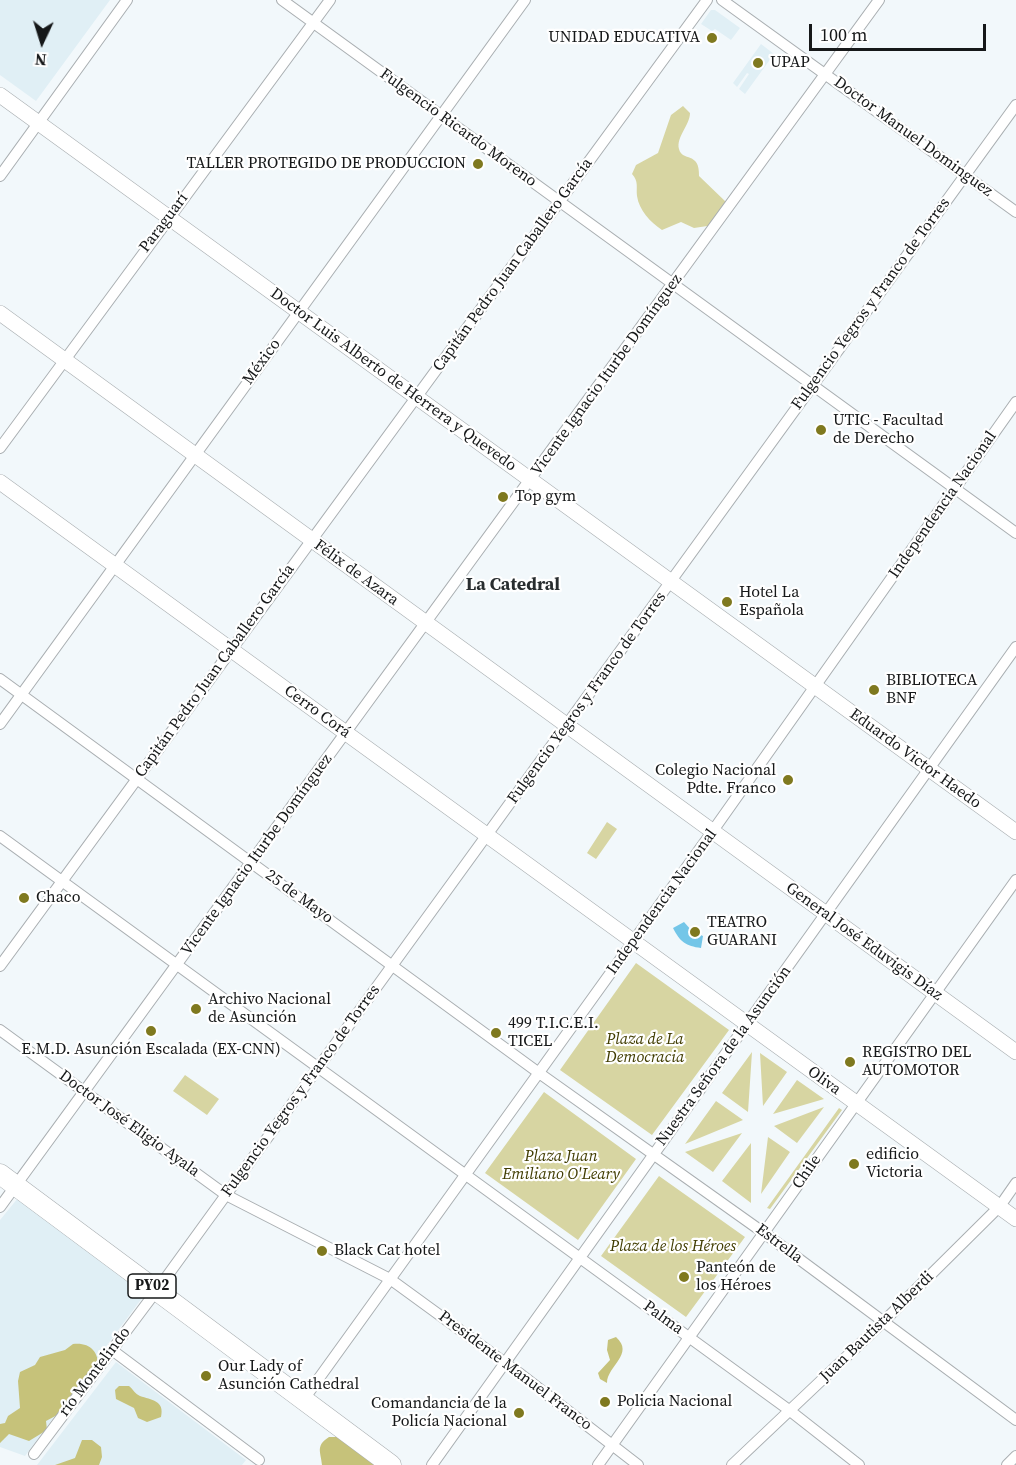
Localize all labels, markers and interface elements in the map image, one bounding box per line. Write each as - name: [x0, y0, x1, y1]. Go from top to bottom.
- north arrow: [12, 12, 72, 72]
- scale bar: [812, 12, 989, 50]
- text: 100 m: [820, 22, 867, 47]
- place label: UNIDAD EDUCATIVA: [548, 28, 700, 48]
- marker: UNIDAD EDUCATIVA: [705, 31, 719, 45]
- text: N: [34, 49, 47, 71]
- place label: UPAP: [770, 53, 810, 73]
- marker: UPAP: [751, 56, 765, 70]
- street label: Fulgencio Ricardo Moreno: [376, 65, 540, 191]
- street label: Doctor Manuel Dominguez: [830, 73, 996, 201]
- place label: TALLER PROTEGIDO DE PRODUCCION: [186, 154, 466, 174]
- street label: Capitán Pedro Juan Caballero García: [429, 155, 597, 375]
- marker: TALLER PROTEGIDO DE PRODUCCION: [471, 157, 485, 171]
- street label: Paraguarí: [135, 190, 193, 256]
- street label: Fulgencio Yegros y Franco de Torres: [788, 194, 954, 414]
- street label: Vicente Ignacio Iturbe Domínguez: [527, 270, 687, 480]
- street label: Doctor Luis Alberto de Herrera y Quevedo: [266, 284, 520, 476]
- street label: México: [239, 335, 285, 389]
- place label: UTIC - Facultad de Derecho: [833, 411, 943, 449]
- marker: UTIC - Facultad de Derecho: [814, 423, 828, 437]
- street label: Independencia Nacional: [885, 428, 1001, 582]
- place label: Top gym: [515, 487, 576, 507]
- marker: Top gym: [496, 490, 510, 504]
- street label: Félix de Azara: [310, 536, 402, 610]
- street label: Capitán Pedro Juan Caballero García: [131, 561, 299, 781]
- district label: La Catedral: [466, 574, 560, 596]
- place label: Hotel La Española: [739, 583, 804, 621]
- street label: Fulgencio Yegros y Franco de Torres: [504, 588, 670, 808]
- marker: Hotel La Española: [720, 595, 734, 609]
- place label: BIBLIOTECA BNF: [886, 671, 977, 709]
- street label: Cerro Corá: [280, 681, 354, 743]
- marker: BIBLIOTECA BNF: [867, 683, 881, 697]
- street label: Eduardo Victor Haedo: [845, 705, 985, 813]
- street label: Vicente Ignacio Iturbe Domínguez: [177, 750, 337, 960]
- place label: Colegio Nacional Pdte. Franco: [655, 761, 776, 799]
- marker: Colegio Nacional Pdte. Franco: [781, 773, 795, 787]
- street label: Independencia Nacional: [603, 826, 721, 978]
- street label: 25 de Mayo: [261, 866, 337, 928]
- street label: General José Eduvigis Díaz: [782, 879, 946, 1005]
- place label: Chaco: [36, 888, 80, 908]
- marker: Chaco: [17, 891, 31, 905]
- place label: TEATRO GUARANI: [707, 913, 777, 951]
- marker: TEATRO GUARANI: [688, 925, 702, 939]
- street label: Nuestra Señora de la Asunción: [652, 962, 796, 1150]
- street label: Fulgencio Yegros y Franco de Torres: [218, 981, 384, 1201]
- place label: Archivo Nacional de Asunción: [208, 990, 331, 1028]
- marker: Archivo Nacional de Asunción: [189, 1002, 203, 1016]
- place label: 499 T.I.C.E.I. TICEL: [508, 1014, 599, 1052]
- marker: E.M.D. Asunción Escalada (EX-CNN): [144, 1024, 158, 1038]
- marker: 499 T.I.C.E.I. TICEL: [489, 1026, 503, 1040]
- park label: Plaza de La Democracia: [606, 1030, 684, 1068]
- place label: E.M.D. Asunción Escalada (EX-CNN): [21, 1040, 281, 1060]
- place label: REGISTRO DEL AUTOMOTOR: [862, 1043, 972, 1081]
- marker: REGISTRO DEL AUTOMOTOR: [843, 1055, 857, 1069]
- street label: Oliva: [804, 1062, 844, 1100]
- street label: Doctor José Eligio Ayala: [55, 1067, 203, 1181]
- place label: edificio Victoria: [866, 1145, 923, 1183]
- park label: Plaza Juan Emiliano O'Leary: [502, 1147, 620, 1185]
- street label: Chile: [788, 1151, 826, 1193]
- marker: edificio Victoria: [847, 1157, 861, 1171]
- street label: Estrella: [752, 1220, 806, 1268]
- park label: Plaza de los Héroes: [610, 1237, 736, 1257]
- place label: Black Cat hotel: [334, 1241, 440, 1261]
- marker: Black Cat hotel: [315, 1244, 329, 1258]
- place label: Panteón de los Héroes: [696, 1258, 776, 1296]
- street label: Juan Bautista Alberdi: [816, 1268, 938, 1386]
- marker: Panteón de los Héroes: [677, 1270, 691, 1284]
- road number: PY02: [128, 1274, 176, 1298]
- street label: Palma: [639, 1297, 687, 1339]
- street label: Presidente Manuel Franco: [435, 1307, 595, 1435]
- street label: río Montelindo: [55, 1324, 135, 1420]
- place label: Our Lady of Asunción Cathedral: [218, 1357, 359, 1395]
- marker: Our Lady of Asunción Cathedral: [199, 1369, 213, 1383]
- place label: Policia Nacional: [617, 1392, 732, 1412]
- place label: Comandancia de la Policía Nacional: [371, 1394, 507, 1432]
- marker: Policia Nacional: [598, 1395, 612, 1409]
- marker: Comandancia de la Policía Nacional: [512, 1406, 526, 1420]

